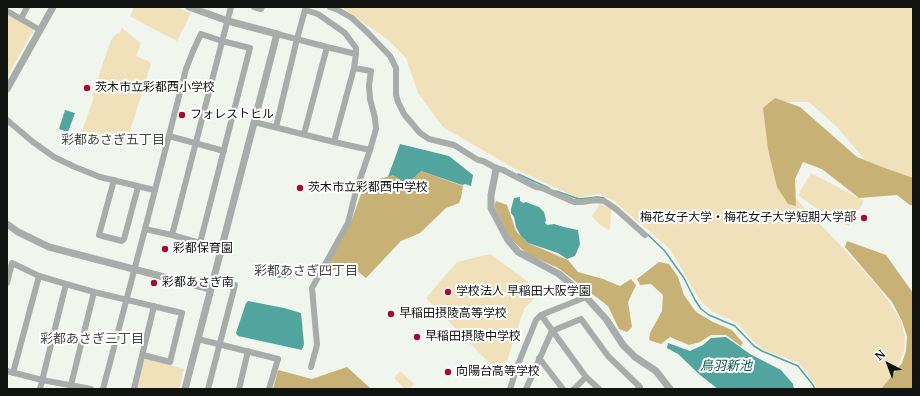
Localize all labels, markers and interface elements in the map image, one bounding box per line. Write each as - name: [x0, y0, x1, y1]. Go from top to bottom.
- place label: 茨木市立彩都西小学校: [95, 81, 215, 95]
- marker: 茨木市立彩都西小学校: [82, 83, 92, 93]
- place label: フォレストヒル: [190, 108, 274, 122]
- marker: フォレストヒル: [177, 110, 187, 120]
- district label: 彩都あさぎ五丁目: [61, 132, 165, 148]
- place label: 茨木市立彩都西中学校: [308, 181, 428, 195]
- marker: 茨木市立彩都西中学校: [295, 183, 305, 193]
- place label: 梅花女子大学・梅花女子大学短期大学部: [640, 211, 856, 225]
- marker: 梅花女子大学・梅花女子大学短期大学部: [859, 213, 869, 223]
- place label: 彩都保育園: [173, 242, 233, 256]
- marker: 彩都保育園: [160, 244, 170, 254]
- district label: 彩都あさぎ四丁目: [254, 263, 358, 279]
- place label: 彩都あさぎ南: [162, 276, 234, 290]
- marker: 彩都あさぎ南: [149, 278, 159, 288]
- place label: 学校法人 早稲田大阪学園: [456, 285, 591, 299]
- marker: 学校法人 早稲田大阪学園: [443, 287, 453, 297]
- place label: 早稲田摂陵高等学校: [399, 307, 507, 321]
- marker: 早稲田摂陵高等学校: [386, 309, 396, 319]
- place label: 早稲田摂陵中学校: [425, 330, 521, 344]
- district label: 彩都あさぎ三丁目: [40, 331, 144, 347]
- marker: 早稲田摂陵中学校: [412, 332, 422, 342]
- north arrow: [868, 344, 908, 384]
- text: N: [872, 347, 888, 363]
- water label: 鳥羽新池: [700, 358, 752, 374]
- place label: 向陽台高等学校: [456, 365, 540, 379]
- marker: 向陽台高等学校: [443, 367, 453, 377]

